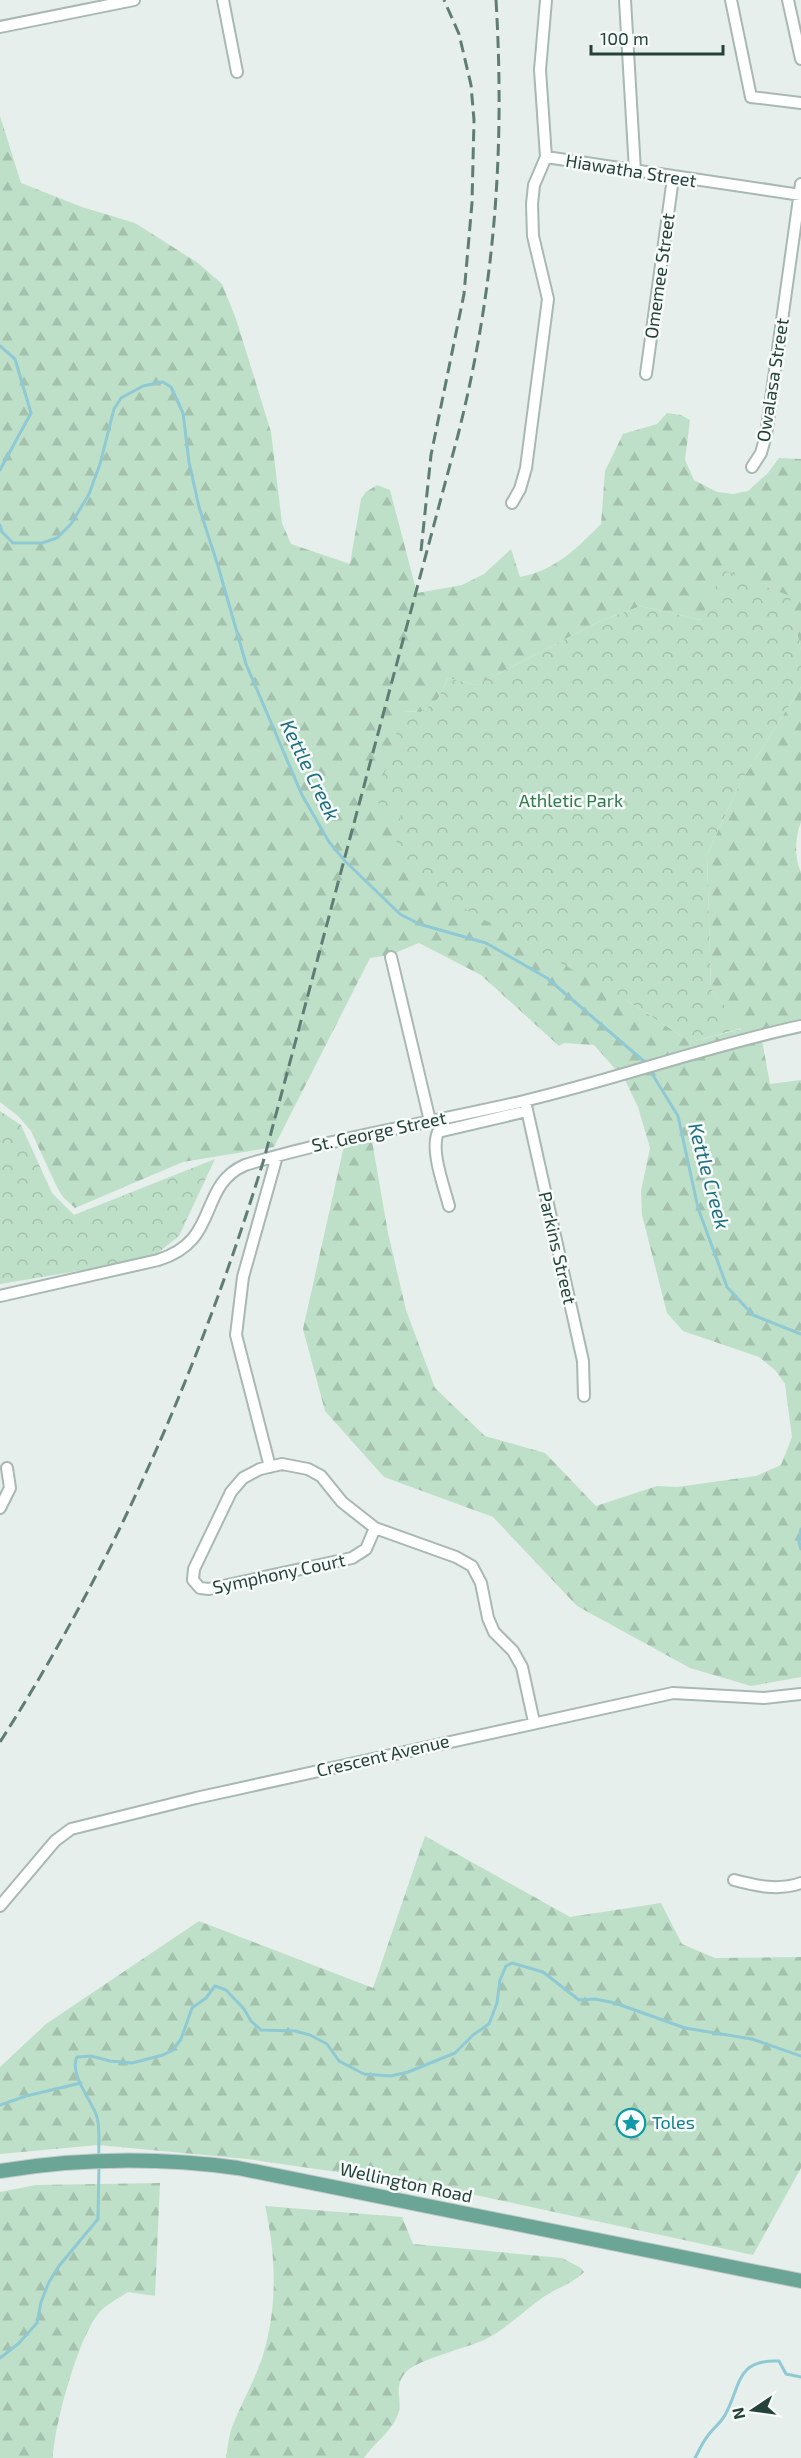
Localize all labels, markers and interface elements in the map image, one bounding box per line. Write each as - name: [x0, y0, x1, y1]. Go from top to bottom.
- scale bar: [591, 18, 723, 56]
- text: 100 m: [600, 27, 649, 49]
- street label: Hiawatha Street: [564, 149, 698, 191]
- street label: Omemee Street: [639, 212, 679, 340]
- street label: Owalasa Street: [751, 316, 793, 443]
- water label: Kettle Creek: [276, 715, 346, 824]
- park label: Athletic Park: [519, 789, 623, 811]
- street label: St. George Street: [310, 1106, 448, 1156]
- water label: Kettle Creek: [684, 1120, 736, 1232]
- street label: Parkins Street: [534, 1189, 582, 1306]
- street label: Symphony Court: [211, 1548, 347, 1598]
- street label: Crescent Avenue: [314, 1729, 451, 1781]
- place icon: Toles: [615, 2107, 647, 2139]
- place label: Toles: [652, 2111, 695, 2133]
- street label: Wellington Road: [338, 2157, 475, 2207]
- north arrow: [723, 2380, 783, 2440]
- text: N: [727, 2406, 748, 2421]

